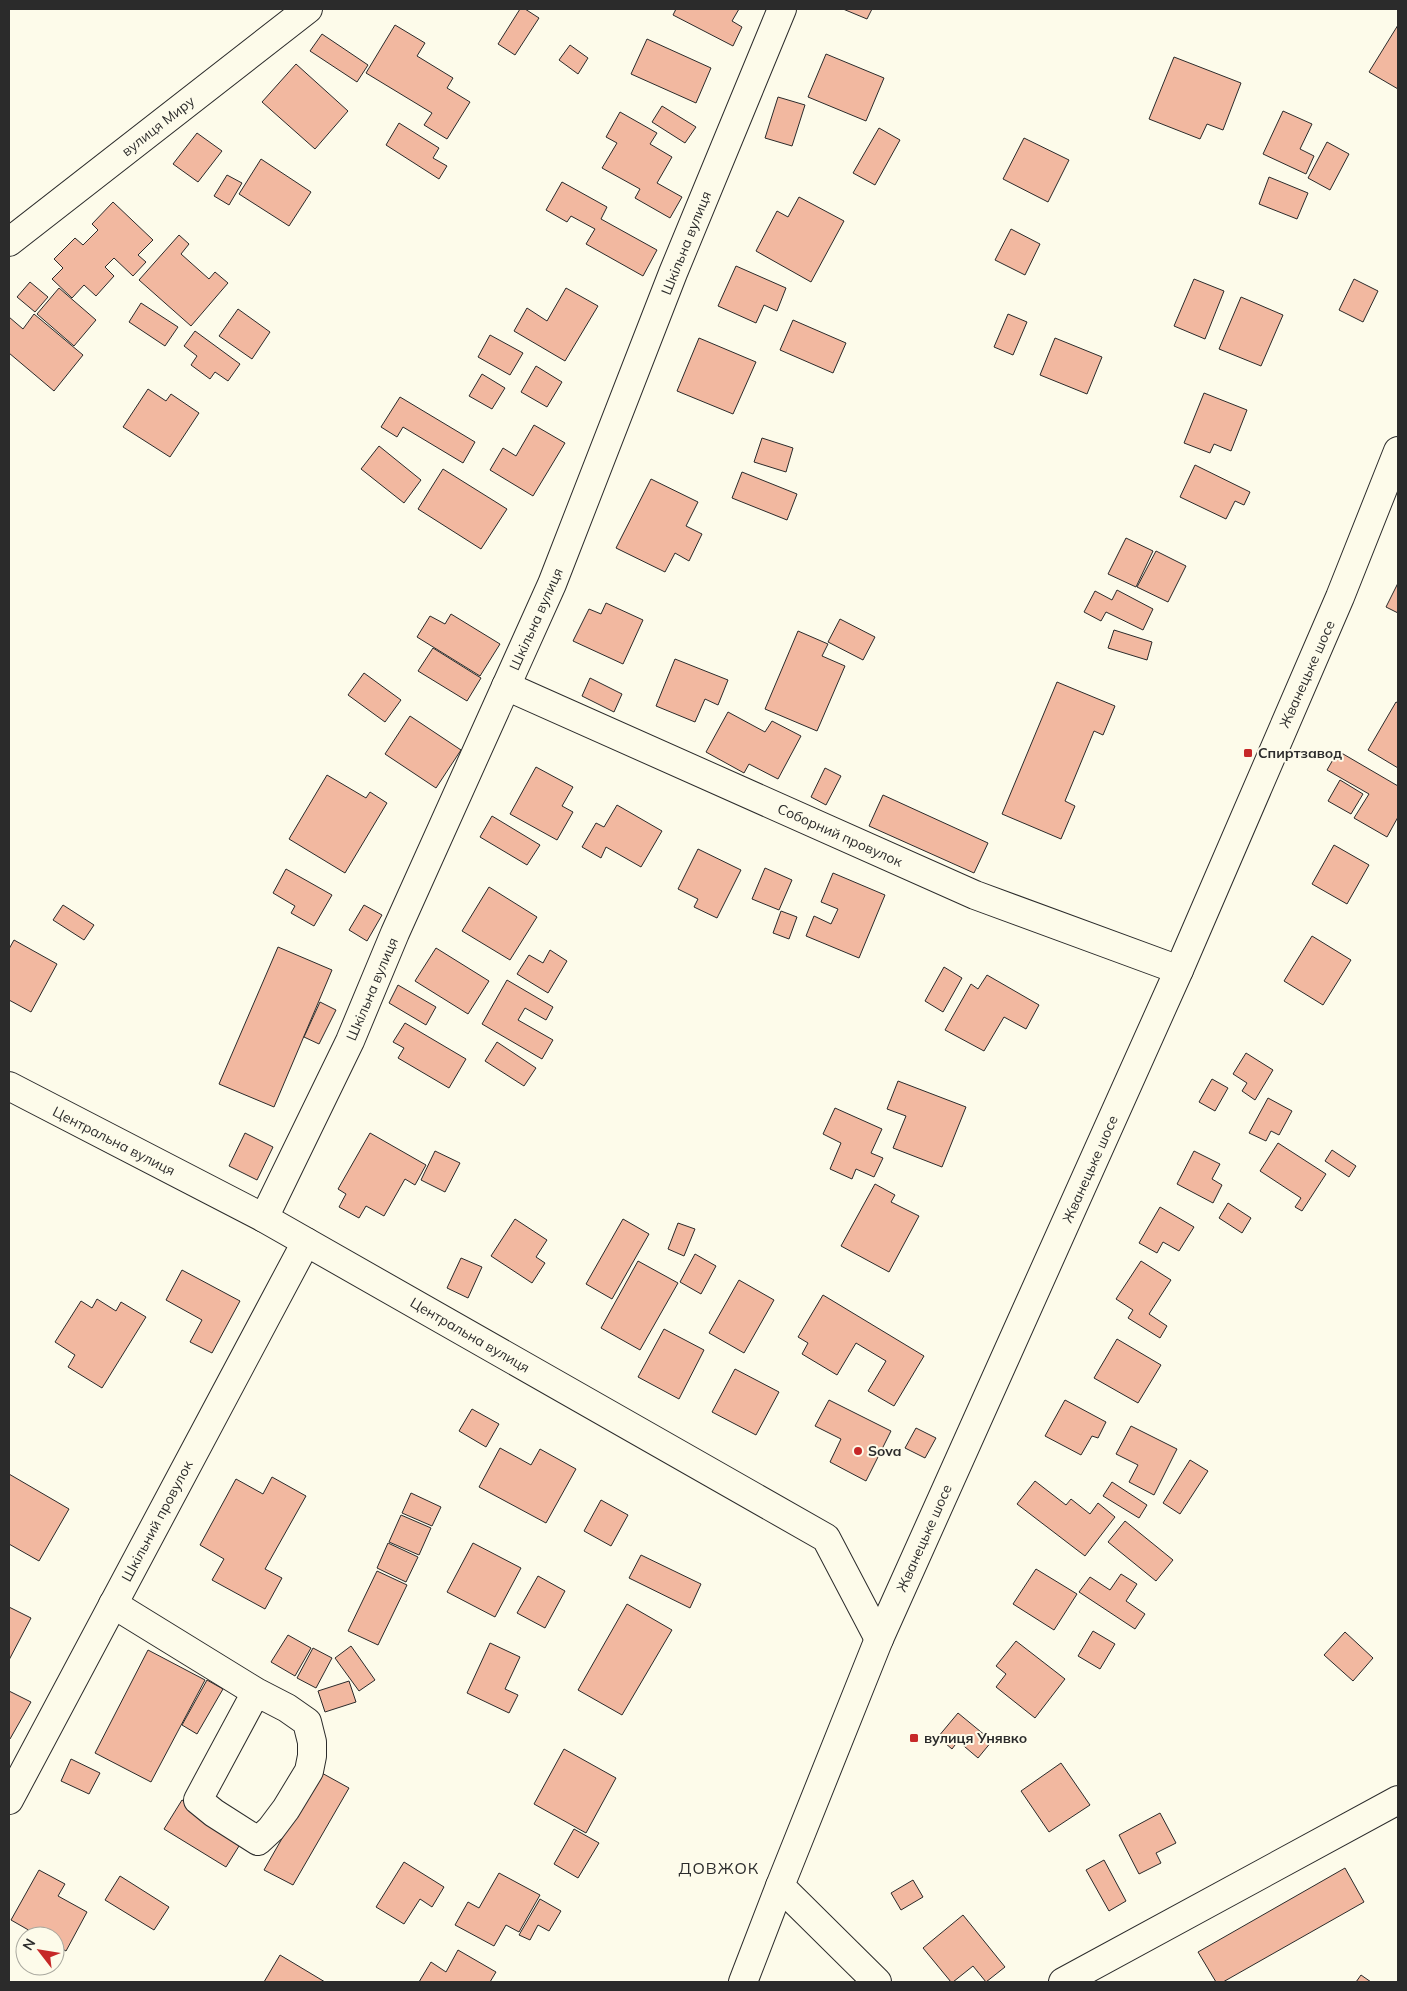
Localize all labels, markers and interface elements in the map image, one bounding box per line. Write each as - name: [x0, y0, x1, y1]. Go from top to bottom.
- street label: вулиця Миру: [118, 92, 198, 160]
- street label: Шкільна вулиця: [657, 188, 715, 298]
- street label: Шкільна вулиця: [505, 565, 567, 673]
- street label: Жванецьке шосе: [1275, 617, 1339, 731]
- place label: Спиртзавод: [1258, 744, 1342, 762]
- marker: Спиртзавод: [1242, 747, 1254, 759]
- street label: Соборний провулок: [775, 799, 906, 871]
- street label: Шкільна вулиця: [342, 935, 402, 1043]
- street label: Центральна вулиця: [50, 1102, 178, 1180]
- street label: Жванецьке шосе: [1058, 1112, 1122, 1226]
- street label: Центральна вулиця: [407, 1293, 533, 1377]
- place label: Sova: [868, 1442, 901, 1460]
- marker: Sova: [852, 1445, 864, 1457]
- street label: Шкільний провулок: [117, 1457, 197, 1585]
- street label: Жванецьке шосе: [892, 1481, 956, 1595]
- place label: вулиця Унявко: [924, 1729, 1027, 1747]
- marker: вулиця Унявко: [908, 1732, 920, 1744]
- district label: ДОВЖОК: [679, 1858, 759, 1878]
- north arrow: [15, 1926, 65, 1976]
- text: N: [18, 1935, 39, 1953]

